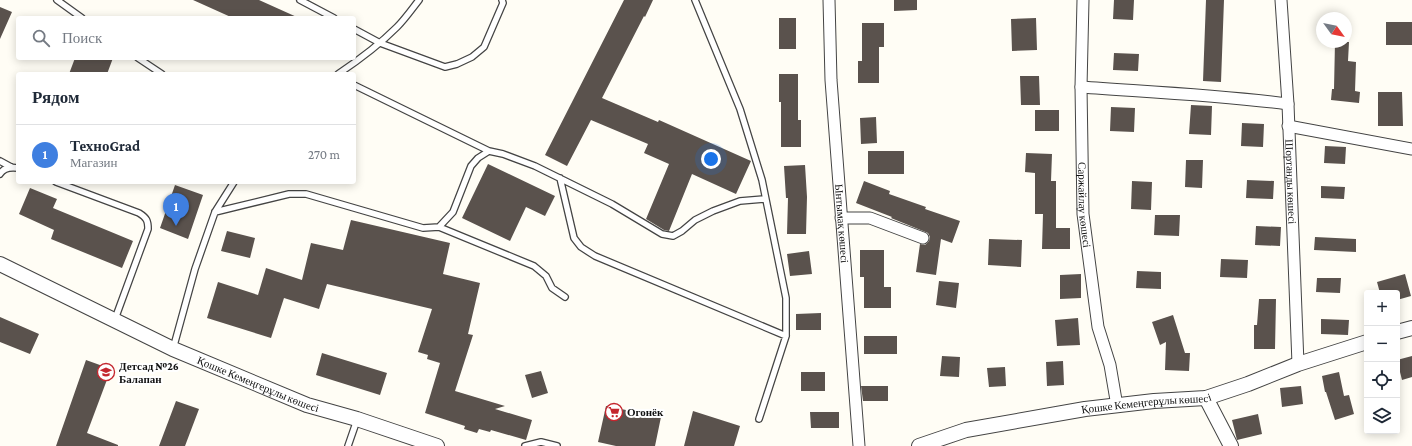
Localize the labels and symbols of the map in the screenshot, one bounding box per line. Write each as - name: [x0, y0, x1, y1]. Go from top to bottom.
- north arrow: [1316, 12, 1352, 48]
- street label: Шортанды көшесі: [1283, 139, 1299, 225]
- your location: [701, 149, 721, 169]
- street label: Саржайлау көшесі: [1076, 162, 1093, 248]
- street label: Ынтымақ көшесі: [833, 184, 851, 264]
- pin: 1: [163, 193, 189, 226]
- street label: Қошке Кемеңгерұлы көшесі: [196, 354, 320, 414]
- place label: Детсад №26 Балапан: [119, 360, 179, 385]
- school or university icon: Детсад №26 Балапан: [96, 362, 116, 382]
- street label: Қошке Кемеңгерұлы көшесі: [1080, 391, 1213, 416]
- supermarket icon: Огонёк: [604, 402, 624, 422]
- place label: Огонёк: [627, 406, 664, 418]

